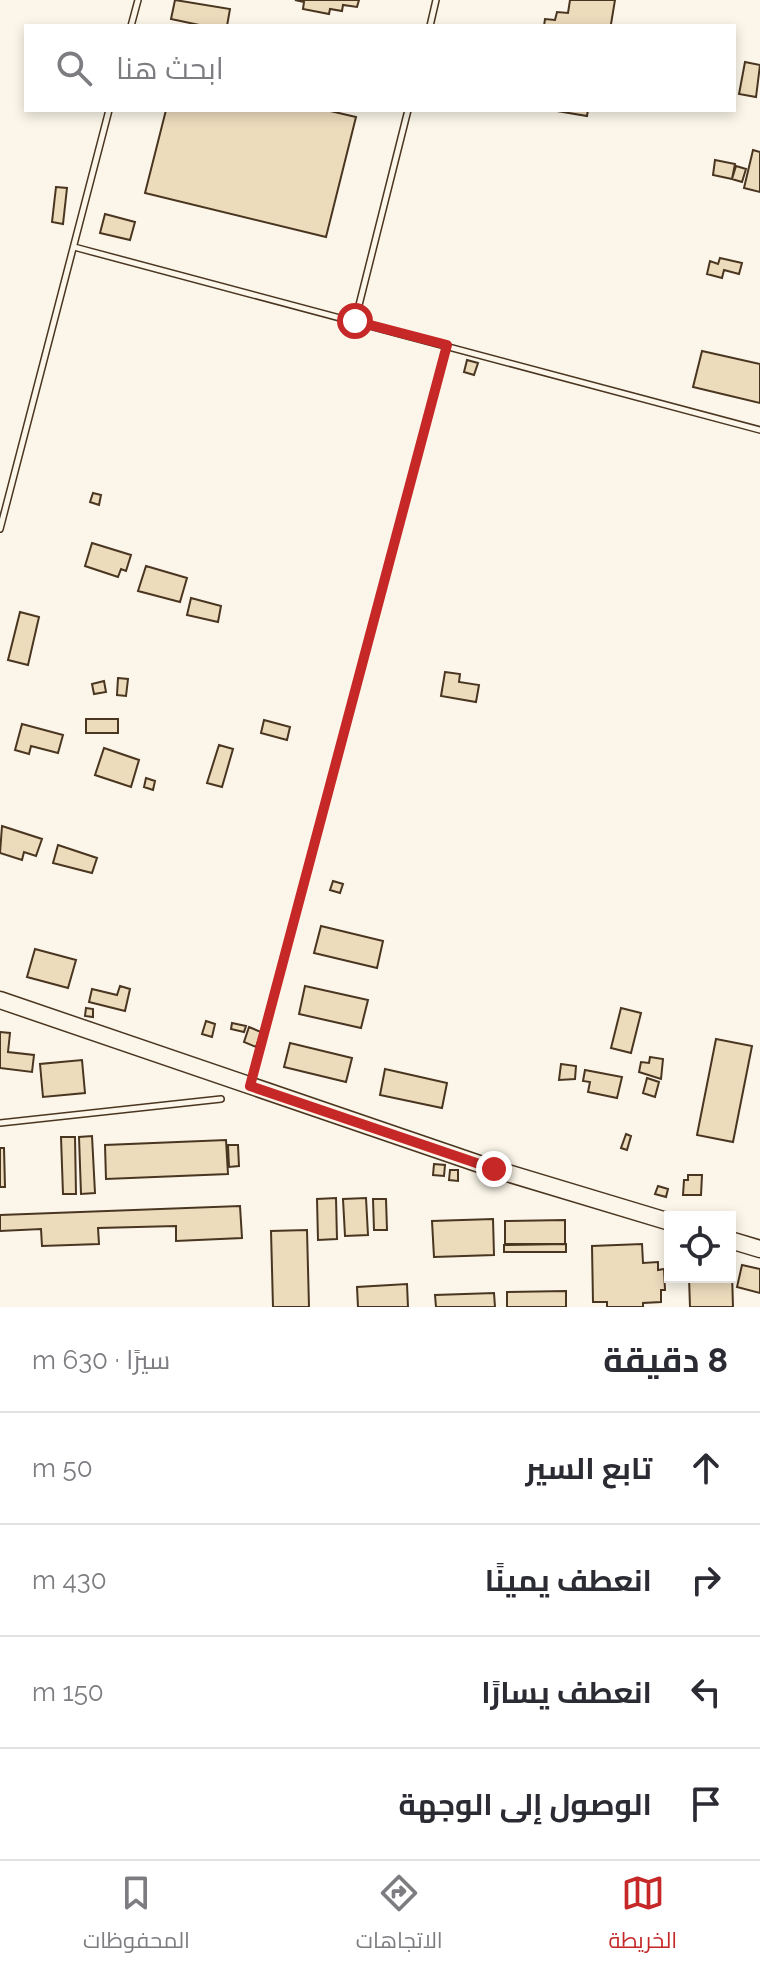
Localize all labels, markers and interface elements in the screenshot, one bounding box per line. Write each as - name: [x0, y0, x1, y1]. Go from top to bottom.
- search box: [24, 24, 736, 112]
- icon: search: [52, 46, 96, 90]
- text: ابحث هنا: [116, 51, 224, 86]
- route start: [337, 303, 373, 339]
- route end: [476, 1151, 512, 1187]
- map controls: [664, 1211, 736, 1283]
- button: locate: [664, 1211, 736, 1283]
- text: 8 دقيقة: [603, 1340, 728, 1380]
- text: سيرًا · 630 m: [32, 1345, 170, 1375]
- icon: ahead: [684, 1446, 728, 1490]
- text: تابع السير: [526, 1451, 652, 1486]
- text: 50 m: [32, 1453, 93, 1483]
- icon: right: [684, 1558, 728, 1602]
- text: انعطف يمينًا: [485, 1563, 652, 1598]
- text: 430 m: [32, 1565, 107, 1595]
- icon: left: [684, 1670, 728, 1714]
- text: انعطف يسارًا: [481, 1675, 652, 1710]
- text: 150 m: [32, 1677, 104, 1707]
- icon: arrive: [684, 1782, 728, 1826]
- text: الوصول إلى الوجهة: [399, 1787, 652, 1822]
- tab: المحفوظات: [83, 1871, 190, 1961]
- tab: الاتجاهات: [356, 1871, 443, 1961]
- tab: الخريطة: [608, 1871, 677, 1961]

